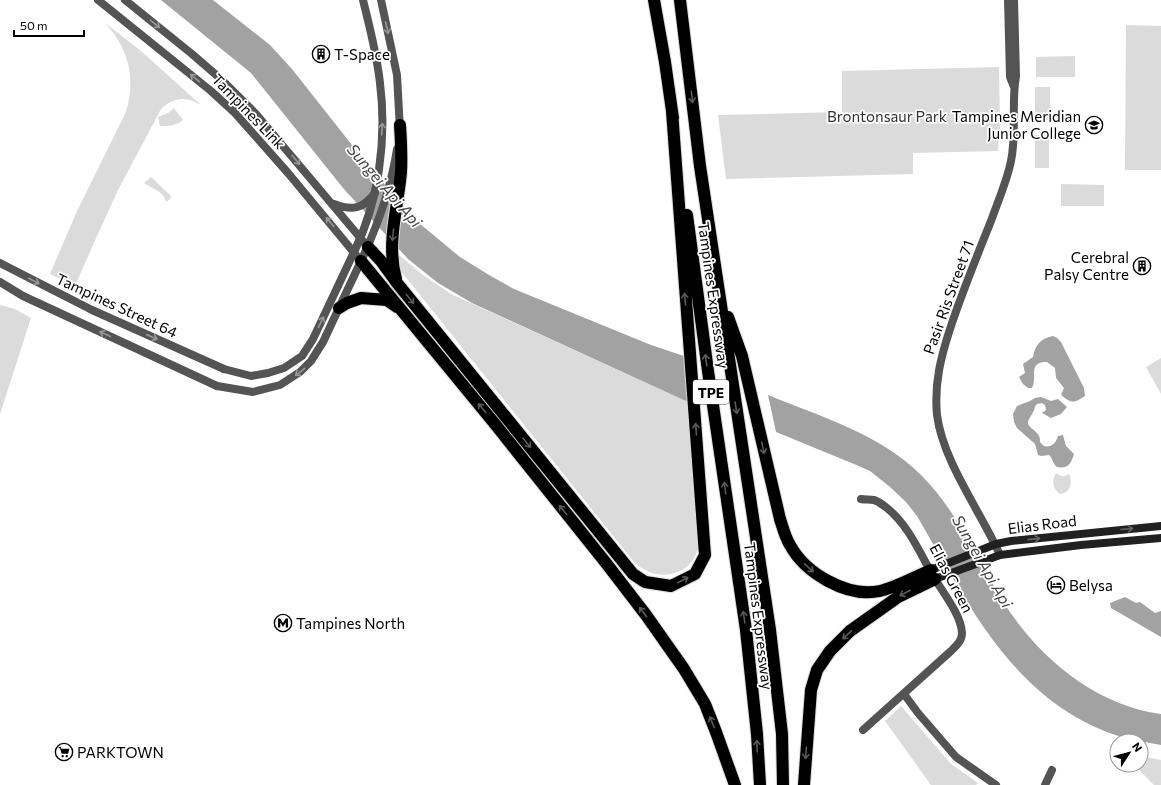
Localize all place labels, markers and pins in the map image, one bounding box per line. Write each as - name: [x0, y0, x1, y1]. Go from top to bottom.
- building icon: T-Space: [311, 44, 331, 64]
- place label: T-Space: [334, 45, 390, 63]
- place label: Tampines Meridian Junior College: [952, 107, 1081, 142]
- school or university icon: Tampines Meridian Junior College: [1084, 115, 1104, 135]
- place label: Cerebral Palsy Centre: [1044, 248, 1129, 283]
- building icon: Cerebral Palsy Centre: [1132, 256, 1152, 276]
- hotel icon: Belysa: [1046, 575, 1066, 595]
- place label: Belysa: [1069, 576, 1113, 594]
- metro station icon: Tampines North: [273, 613, 293, 633]
- place label: Tampines North: [296, 614, 405, 632]
- supermarket icon: PARKTOWN: [54, 742, 74, 762]
- place label: PARKTOWN: [77, 743, 164, 761]

